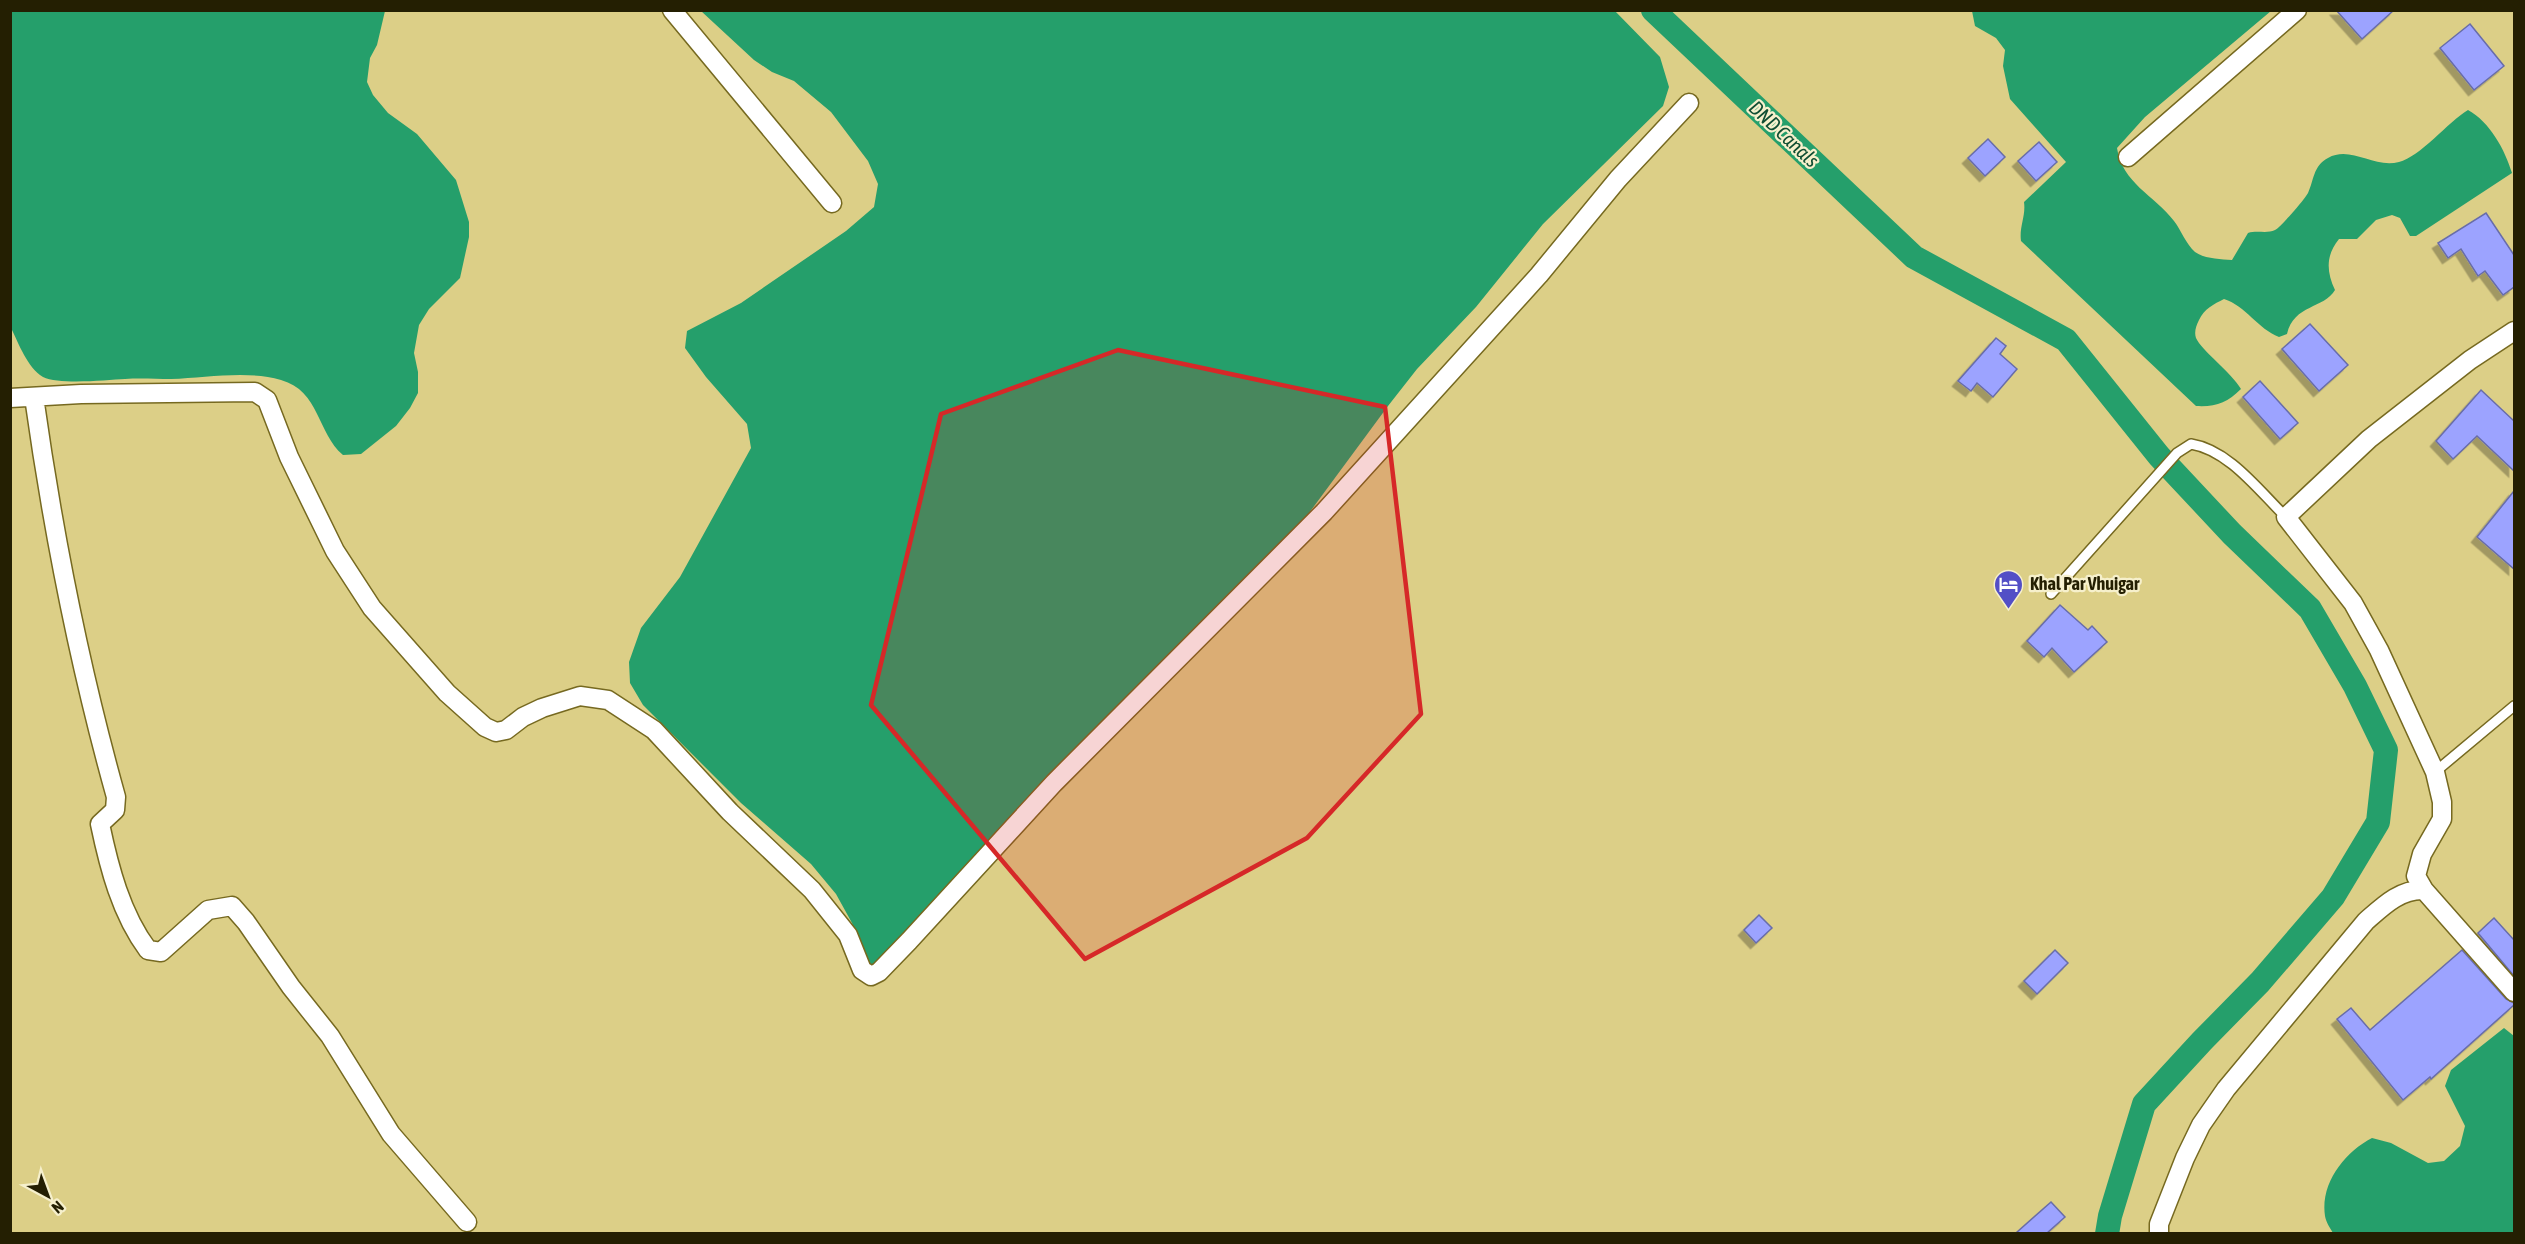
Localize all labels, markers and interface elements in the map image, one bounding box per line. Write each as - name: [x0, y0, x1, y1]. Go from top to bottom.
- water label: DND Canals: [1745, 96, 1824, 172]
- hotel icon: Khal Par Vhuigar: [1993, 568, 2025, 610]
- place label: Khal Par Vhuigar: [2030, 573, 2140, 594]
- north arrow: [18, 1166, 78, 1226]
- text: N: [48, 1197, 67, 1217]

